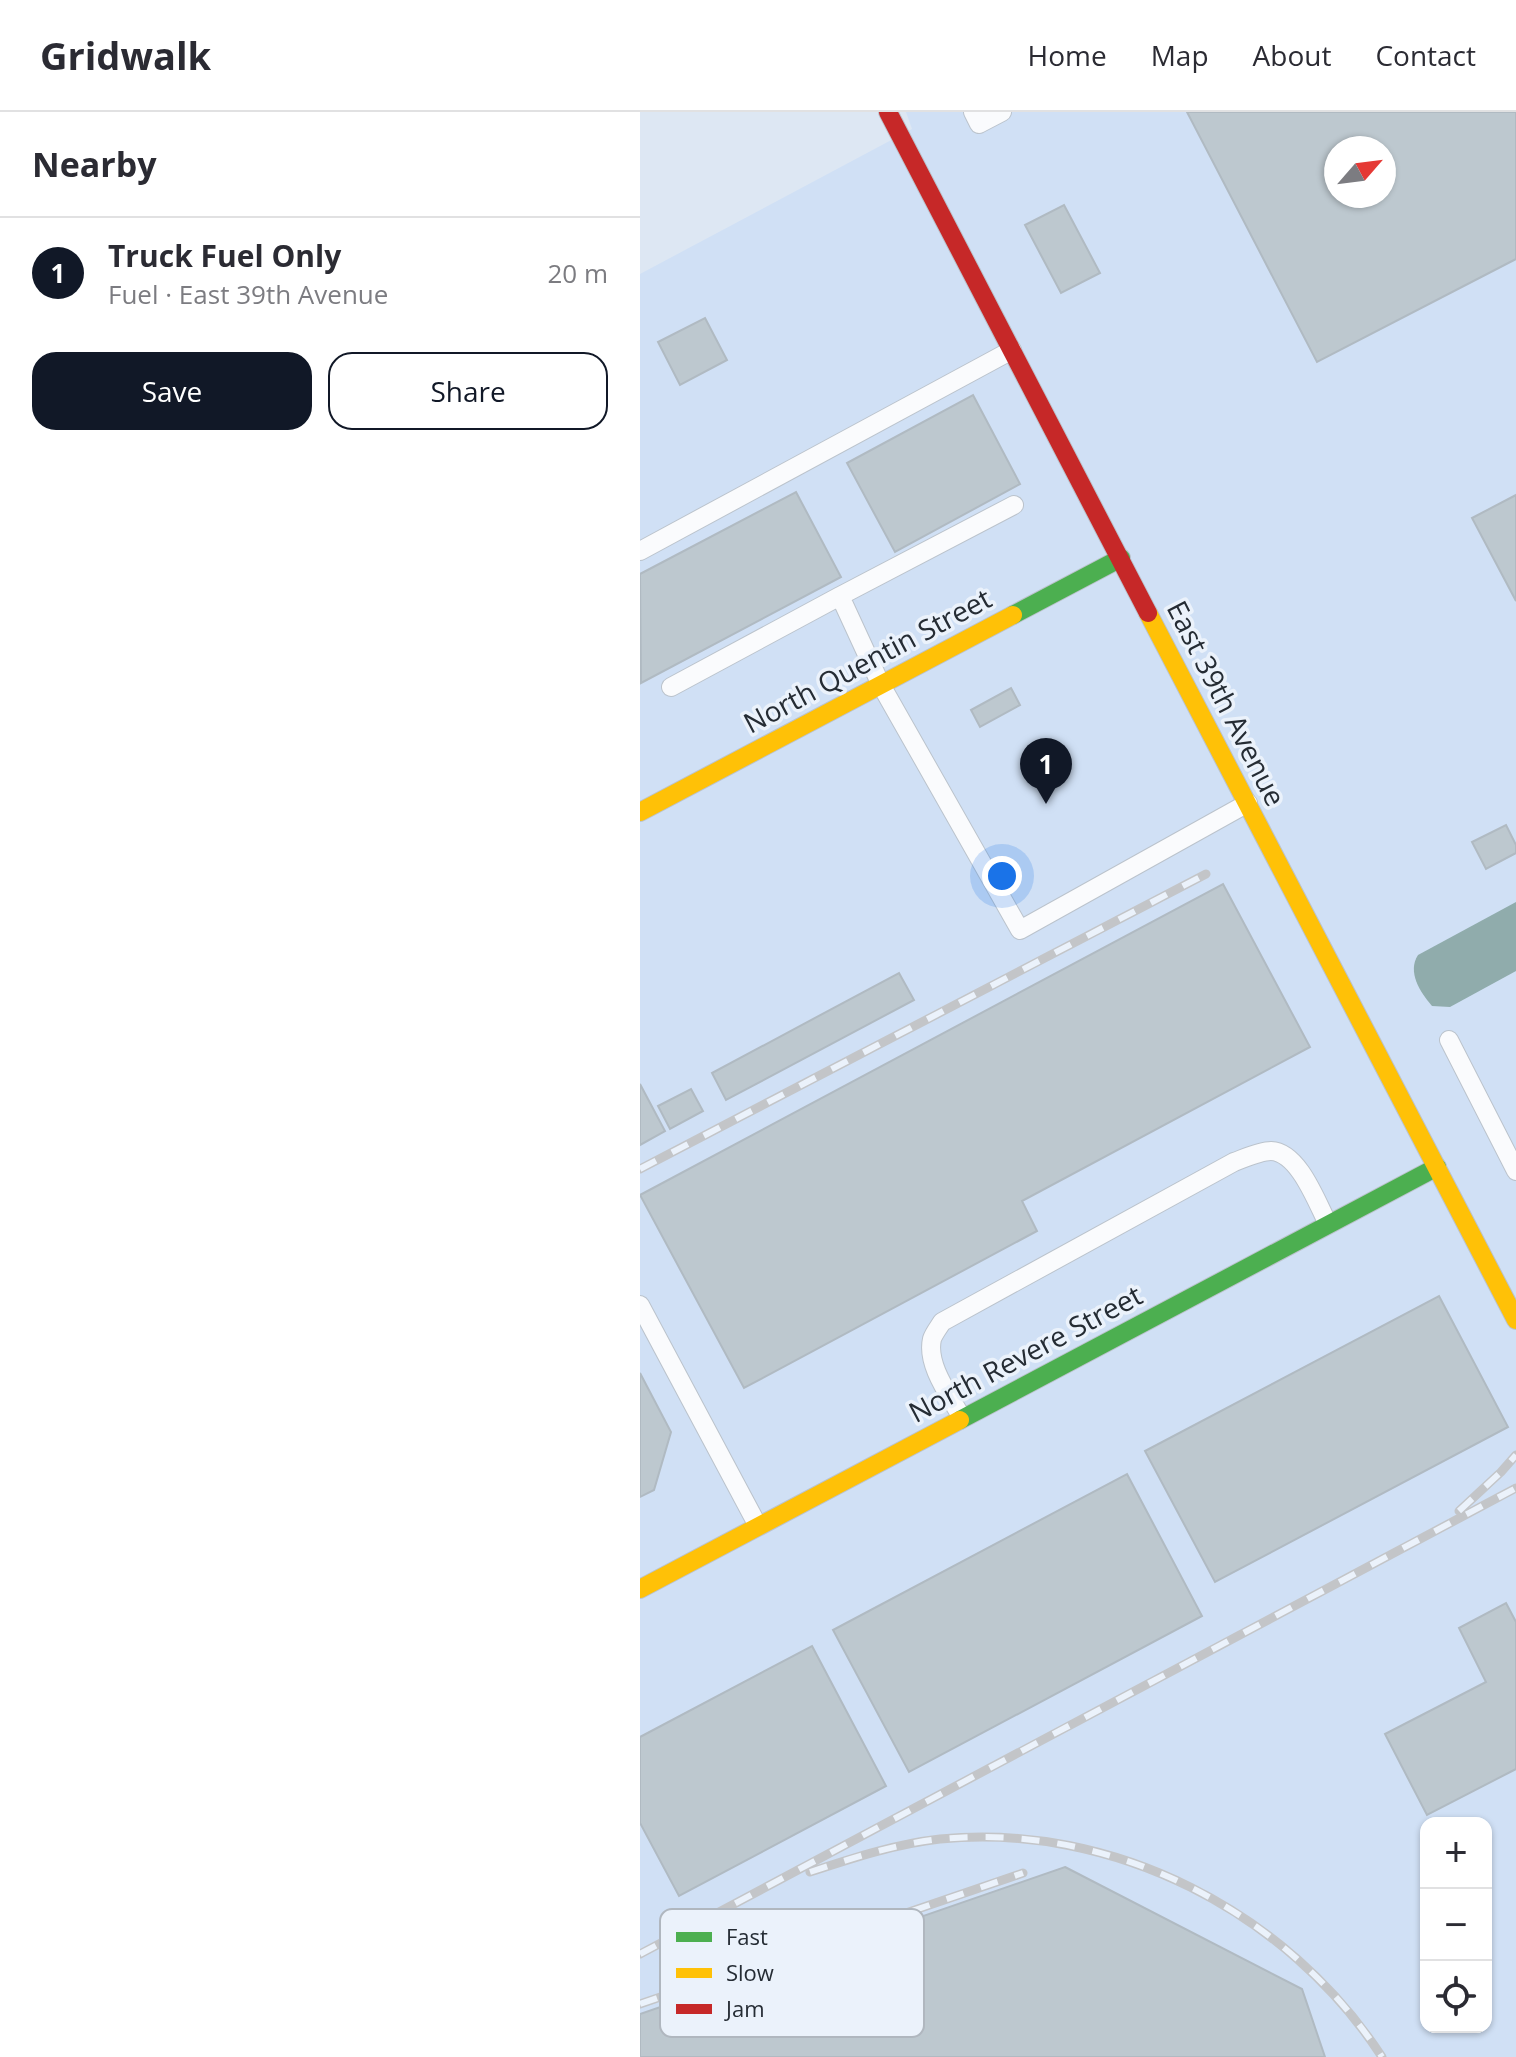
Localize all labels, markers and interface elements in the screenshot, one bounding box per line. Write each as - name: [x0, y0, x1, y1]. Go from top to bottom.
- text: Gridwalk: [40, 29, 211, 81]
- text: Home: [1028, 36, 1107, 74]
- text: Map: [1151, 36, 1209, 74]
- text: About: [1253, 36, 1331, 74]
- text: Contact: [1375, 36, 1476, 74]
- north arrow: [1324, 136, 1396, 208]
- text: Nearby: [32, 141, 157, 187]
- text: Truck Fuel Only: [108, 235, 341, 276]
- text: 1: [51, 255, 65, 291]
- text: 20 m: [547, 255, 608, 291]
- text: Fuel · East 39th Avenue: [108, 276, 388, 312]
- button: Save: [32, 352, 312, 430]
- button: Share: [328, 352, 608, 430]
- street label: North Quentin Street: [737, 579, 997, 741]
- street label: East 39th Avenue: [1159, 594, 1295, 812]
- pin: 1: [1020, 738, 1072, 804]
- your location: [982, 856, 1022, 896]
- street label: North Revere Street: [902, 1275, 1148, 1431]
- map controls: [1420, 1817, 1492, 2033]
- button: +: [1420, 1817, 1492, 1889]
- button: −: [1420, 1889, 1492, 1961]
- legend: [660, 1909, 924, 2037]
- text: Fast: [726, 1921, 768, 1951]
- text: Slow: [726, 1957, 774, 1987]
- button: locate: [1420, 1961, 1492, 2033]
- text: Jam: [724, 1993, 765, 2023]

